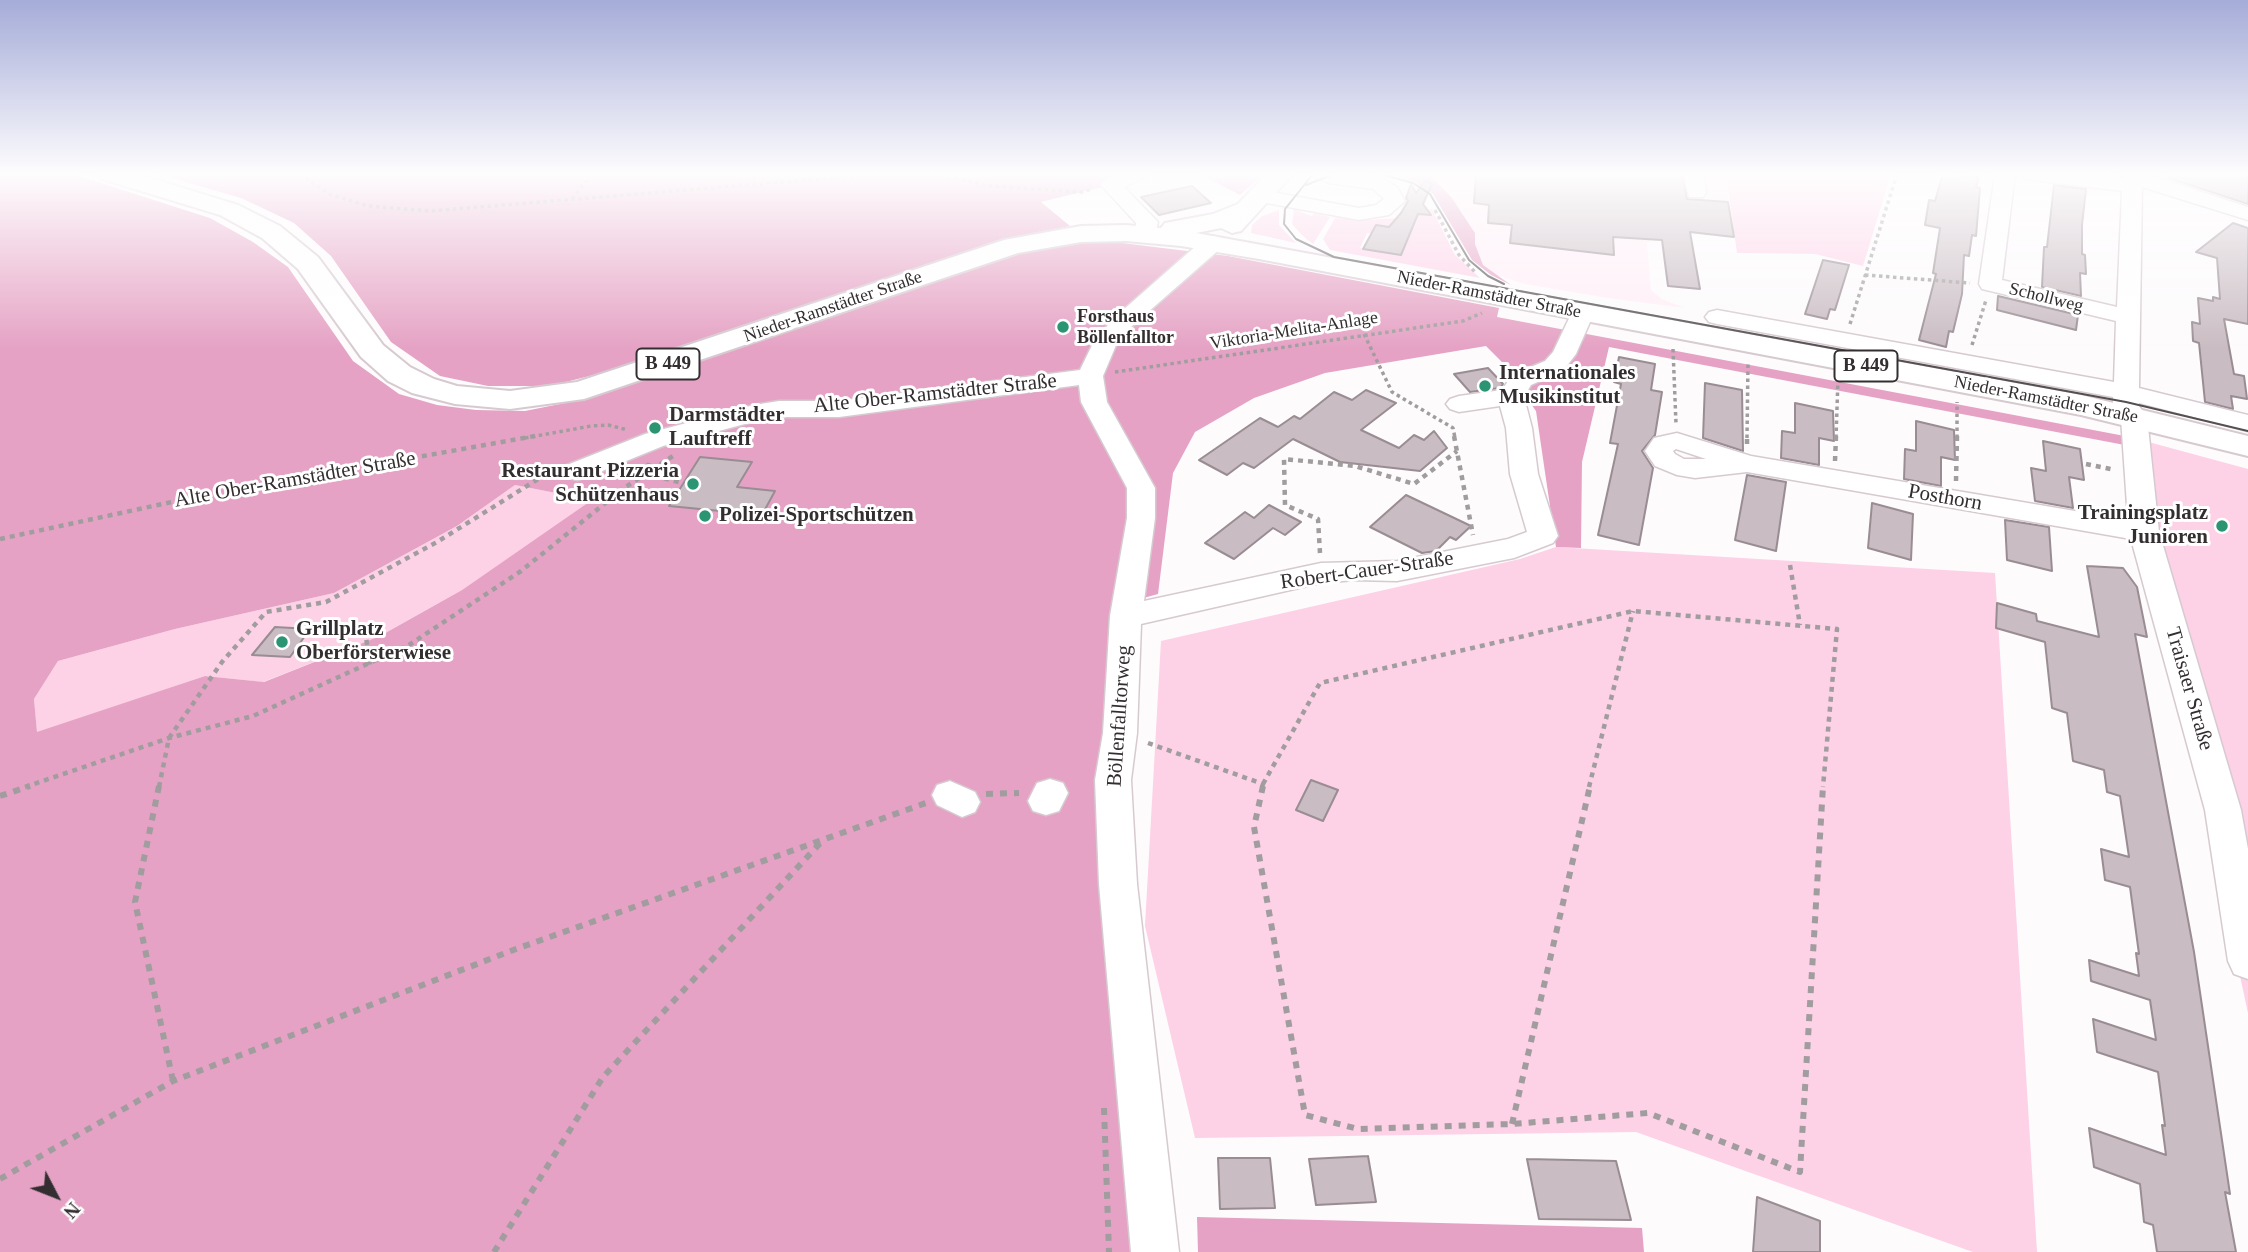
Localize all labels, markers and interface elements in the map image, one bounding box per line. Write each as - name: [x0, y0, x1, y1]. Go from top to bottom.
- street label: Nieder-Ramstädter Straße: [741, 266, 925, 348]
- street label: Nieder-Ramstädter Straße: [1395, 267, 1583, 323]
- street label: Schollweg: [2007, 278, 2085, 318]
- place label: Forsthaus Böllenfalltor: [1077, 306, 1174, 348]
- street label: Viktoria-Melita-Anlage: [1208, 307, 1380, 355]
- marker: Forsthaus Böllenfalltor: [1055, 319, 1071, 335]
- road number: B 449: [636, 348, 700, 380]
- road number: B 449: [1834, 350, 1898, 382]
- place label: Internationales Musikinstitut: [1499, 361, 1636, 411]
- street label: Alte Ober-Ramstädter Straße: [812, 369, 1058, 419]
- street label: Nieder-Ramstädter Straße: [1952, 372, 2140, 428]
- marker: Internationales Musikinstitut: [1477, 378, 1493, 394]
- place label: Darmstädter Lauftreff: [669, 403, 784, 453]
- marker: Darmstädter Lauftreff: [647, 420, 663, 436]
- street label: Alte Ober-Ramstädter Straße: [172, 446, 418, 514]
- place label: Restaurant Pizzeria Schützenhaus: [501, 459, 679, 509]
- marker: Restaurant Pizzeria Schützenhaus: [685, 476, 701, 492]
- street label: Posthorn: [1906, 479, 1984, 517]
- place label: Trainingsplatz Junioren: [2078, 501, 2208, 551]
- place label: Polizei-Sportschützen: [719, 503, 914, 529]
- marker: Polizei-Sportschützen: [697, 508, 713, 524]
- marker: Trainingsplatz Junioren: [2214, 518, 2230, 534]
- street label: Robert-Cauer-Straße: [1279, 546, 1455, 596]
- place label: Grillplatz Oberförsterwiese: [296, 617, 451, 667]
- street label: Traisaer Straße: [2159, 625, 2219, 753]
- marker: Grillplatz Oberförsterwiese: [274, 634, 290, 650]
- street label: Böllenfalltorweg: [1102, 644, 1138, 788]
- north arrow: [21, 1161, 91, 1231]
- text: N: [60, 1198, 84, 1223]

